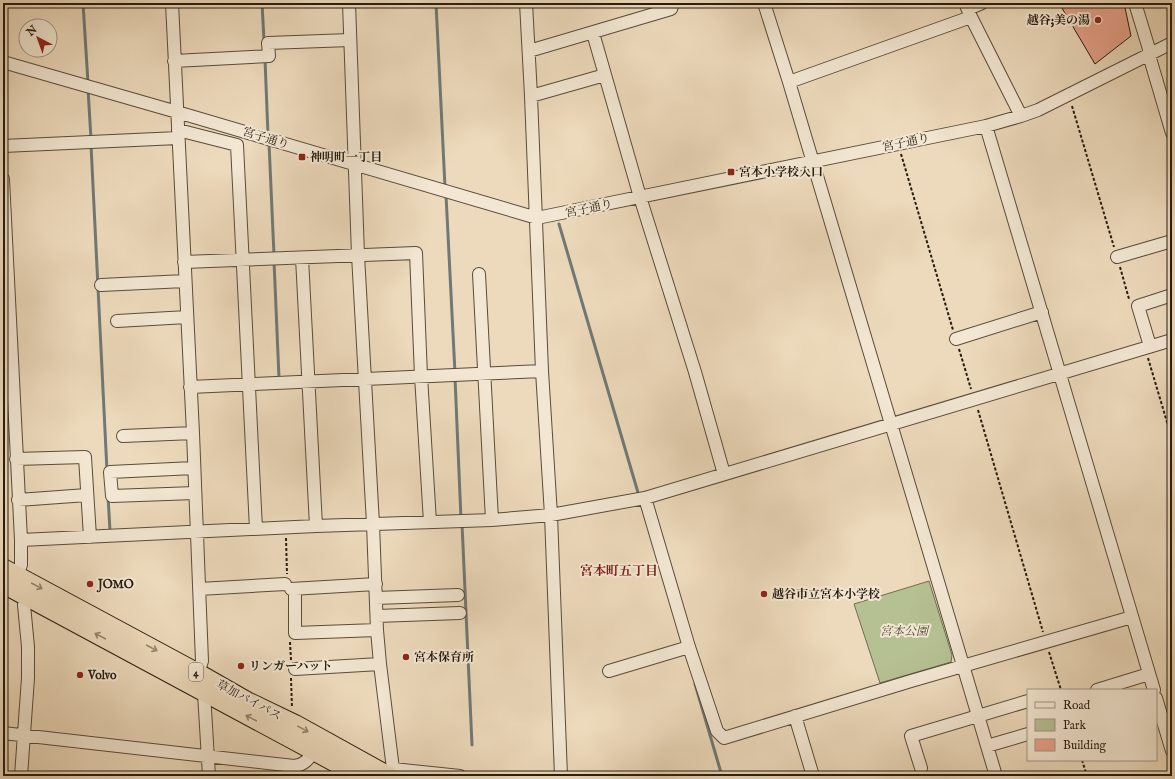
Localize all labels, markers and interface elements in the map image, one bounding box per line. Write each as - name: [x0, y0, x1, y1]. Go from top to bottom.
- place label: 越谷;美の湯: [1027, 13, 1090, 28]
- marker: 越谷;美の湯: [1093, 15, 1103, 25]
- north arrow: [18, 18, 58, 58]
- text: N: [23, 22, 41, 40]
- street label: 宮子通り: [241, 124, 291, 153]
- street label: 宮子通り: [881, 130, 931, 155]
- place label: 神明町一丁目: [310, 150, 382, 165]
- marker: 神明町一丁目: [297, 152, 307, 162]
- place label: 宮本小学校入口: [739, 165, 823, 180]
- marker: 宮本小学校入口: [726, 167, 736, 177]
- street label: 宮子通り: [564, 196, 614, 221]
- district label: 宮本町五丁目: [580, 563, 658, 580]
- place label: JOMO: [96, 577, 134, 593]
- marker: JOMO: [85, 579, 95, 589]
- one-way arrow: [31, 582, 43, 590]
- place label: 越谷市立宮本小学校: [772, 587, 880, 602]
- marker: 越谷市立宮本小学校: [759, 589, 769, 599]
- park label: 宮本公園: [880, 624, 930, 639]
- one-way arrow: [94, 632, 106, 640]
- one-way arrow: [146, 644, 158, 652]
- place label: 宮本保育所: [414, 650, 474, 665]
- marker: 宮本保育所: [401, 652, 411, 662]
- place label: リンガーハット: [249, 659, 332, 674]
- marker: リンガーハット: [236, 661, 246, 671]
- road number: 4: [189, 663, 203, 681]
- place label: Volvo: [87, 668, 117, 683]
- marker: Volvo: [75, 670, 85, 680]
- street label: 草加バイパス: [214, 677, 284, 724]
- legend: [1027, 689, 1157, 761]
- text: Road: [1063, 698, 1091, 713]
- one-way arrow: [246, 714, 258, 721]
- text: Park: [1063, 718, 1086, 733]
- one-way arrow: [297, 725, 309, 733]
- text: Building: [1063, 738, 1107, 753]

